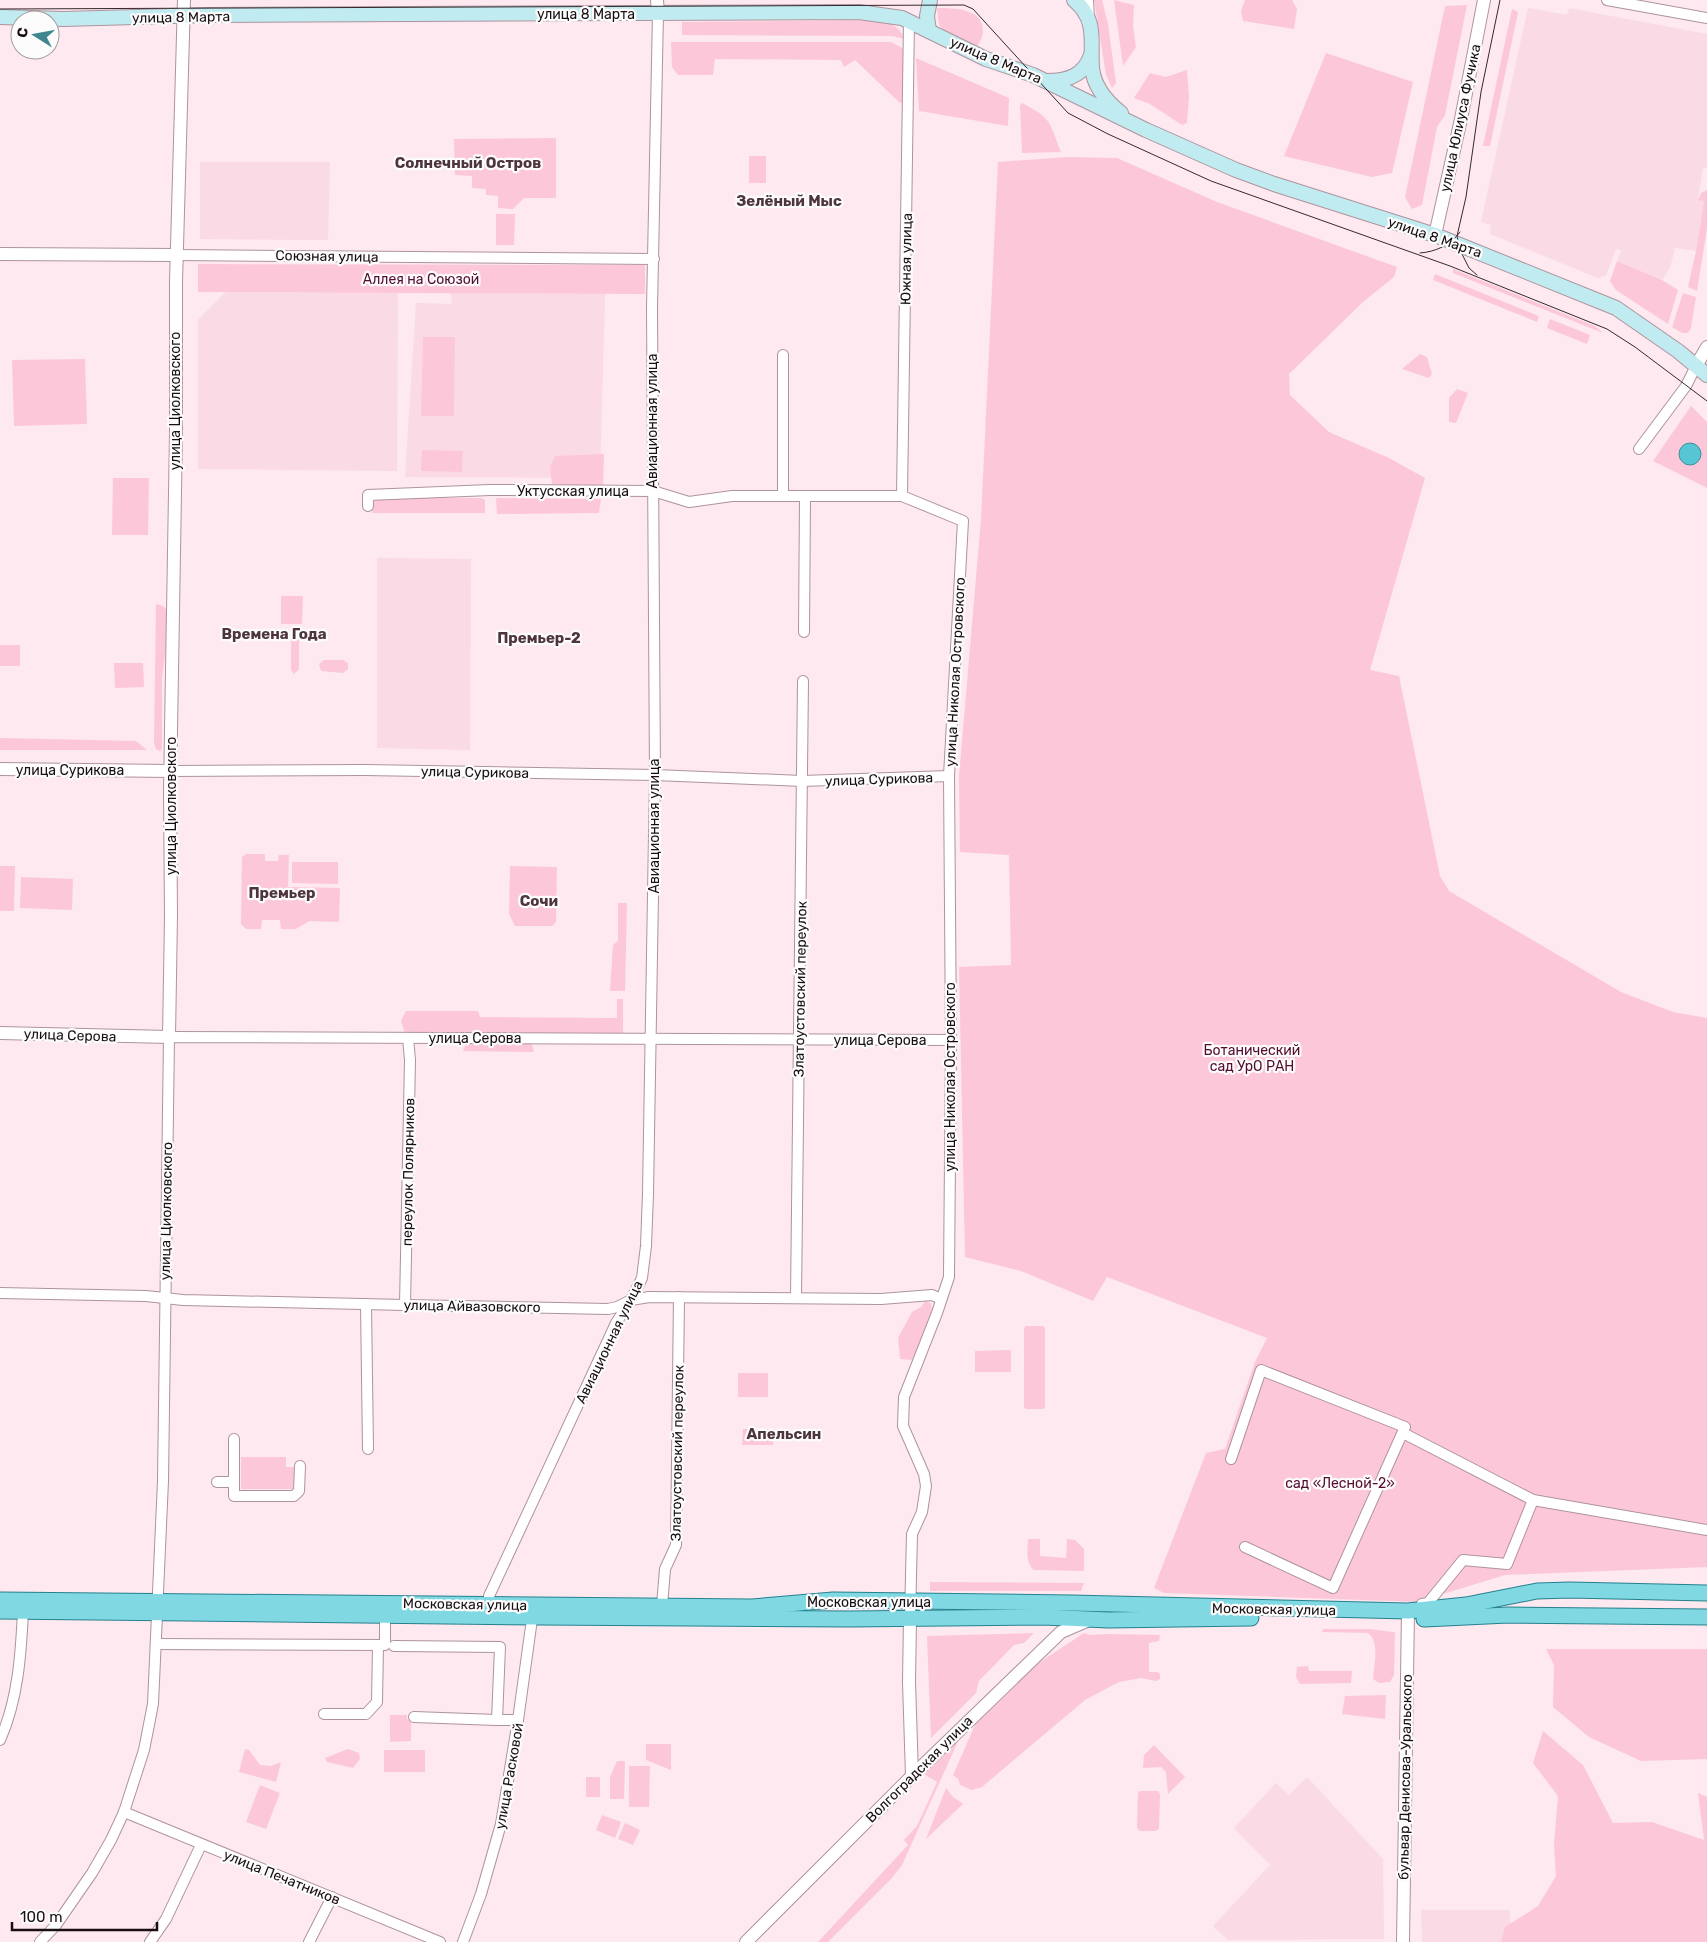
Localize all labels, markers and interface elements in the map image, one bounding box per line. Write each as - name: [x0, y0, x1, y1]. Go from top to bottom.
- street label: улица 8 Марта: [537, 6, 635, 23]
- street label: улица 8 Марта: [132, 8, 230, 27]
- north arrow: [10, 10, 60, 60]
- text: С: [13, 26, 32, 39]
- street label: улица 8 Марта: [947, 33, 1044, 87]
- street label: улица Юлиуса Фучика: [1436, 43, 1484, 194]
- district label: Солнечный Остров: [395, 154, 541, 172]
- district label: Зелёный Мыс: [736, 192, 842, 210]
- street label: Южная улица: [897, 213, 916, 305]
- street label: улица 8 Марта: [1386, 213, 1484, 261]
- street label: Союзная улица: [275, 247, 379, 266]
- park label: Аллея на Союзой: [363, 271, 479, 288]
- street label: улица Циолковского: [167, 332, 184, 470]
- street label: Авиационная улица: [644, 354, 661, 488]
- street label: Уктусская улица: [517, 483, 629, 500]
- street label: улица Николая Островского: [942, 577, 969, 767]
- district label: Времена Года: [221, 625, 327, 643]
- district label: Премьер-2: [497, 629, 581, 647]
- street label: улица Циолковского: [163, 737, 180, 875]
- street label: Авиационная улица: [646, 759, 663, 893]
- street label: улица Сурикова: [16, 762, 124, 779]
- street label: улица Сурикова: [421, 763, 529, 782]
- street label: улица Сурикова: [825, 769, 933, 790]
- district label: Премьер: [248, 884, 316, 902]
- district label: Сочи: [520, 892, 558, 910]
- street label: Златоустовский переулок: [790, 900, 811, 1077]
- street label: улица Николая Островского: [942, 982, 959, 1172]
- street label: улица Серова: [23, 1025, 117, 1046]
- street label: улица Серова: [429, 1030, 521, 1047]
- street label: улица Серова: [834, 1032, 926, 1049]
- park label: Ботанический сад УрО РАН: [1204, 1042, 1300, 1075]
- street label: переулок Полярников: [399, 1098, 418, 1246]
- street label: улица Циолковского: [157, 1142, 176, 1280]
- street label: Авиационная улица: [572, 1278, 647, 1407]
- street label: улица Айвазовского: [403, 1297, 541, 1316]
- street label: Златоустовский переулок: [667, 1364, 688, 1541]
- district label: Апельсин: [747, 1425, 821, 1443]
- park label: сад «Лесной-2»: [1285, 1475, 1395, 1492]
- street label: Московская улица: [807, 1594, 931, 1611]
- street label: Московская улица: [403, 1595, 527, 1614]
- street label: Московская улица: [1212, 1600, 1336, 1619]
- street label: бульвар Денисова-Уральского: [1395, 1674, 1416, 1880]
- street label: Волгоградская улица: [862, 1712, 976, 1826]
- street label: улица Расковой: [492, 1722, 527, 1831]
- street label: улица Печатников: [221, 1846, 343, 1909]
- scale bar: [12, 1900, 158, 1932]
- text: 100 m: [20, 1908, 62, 1926]

